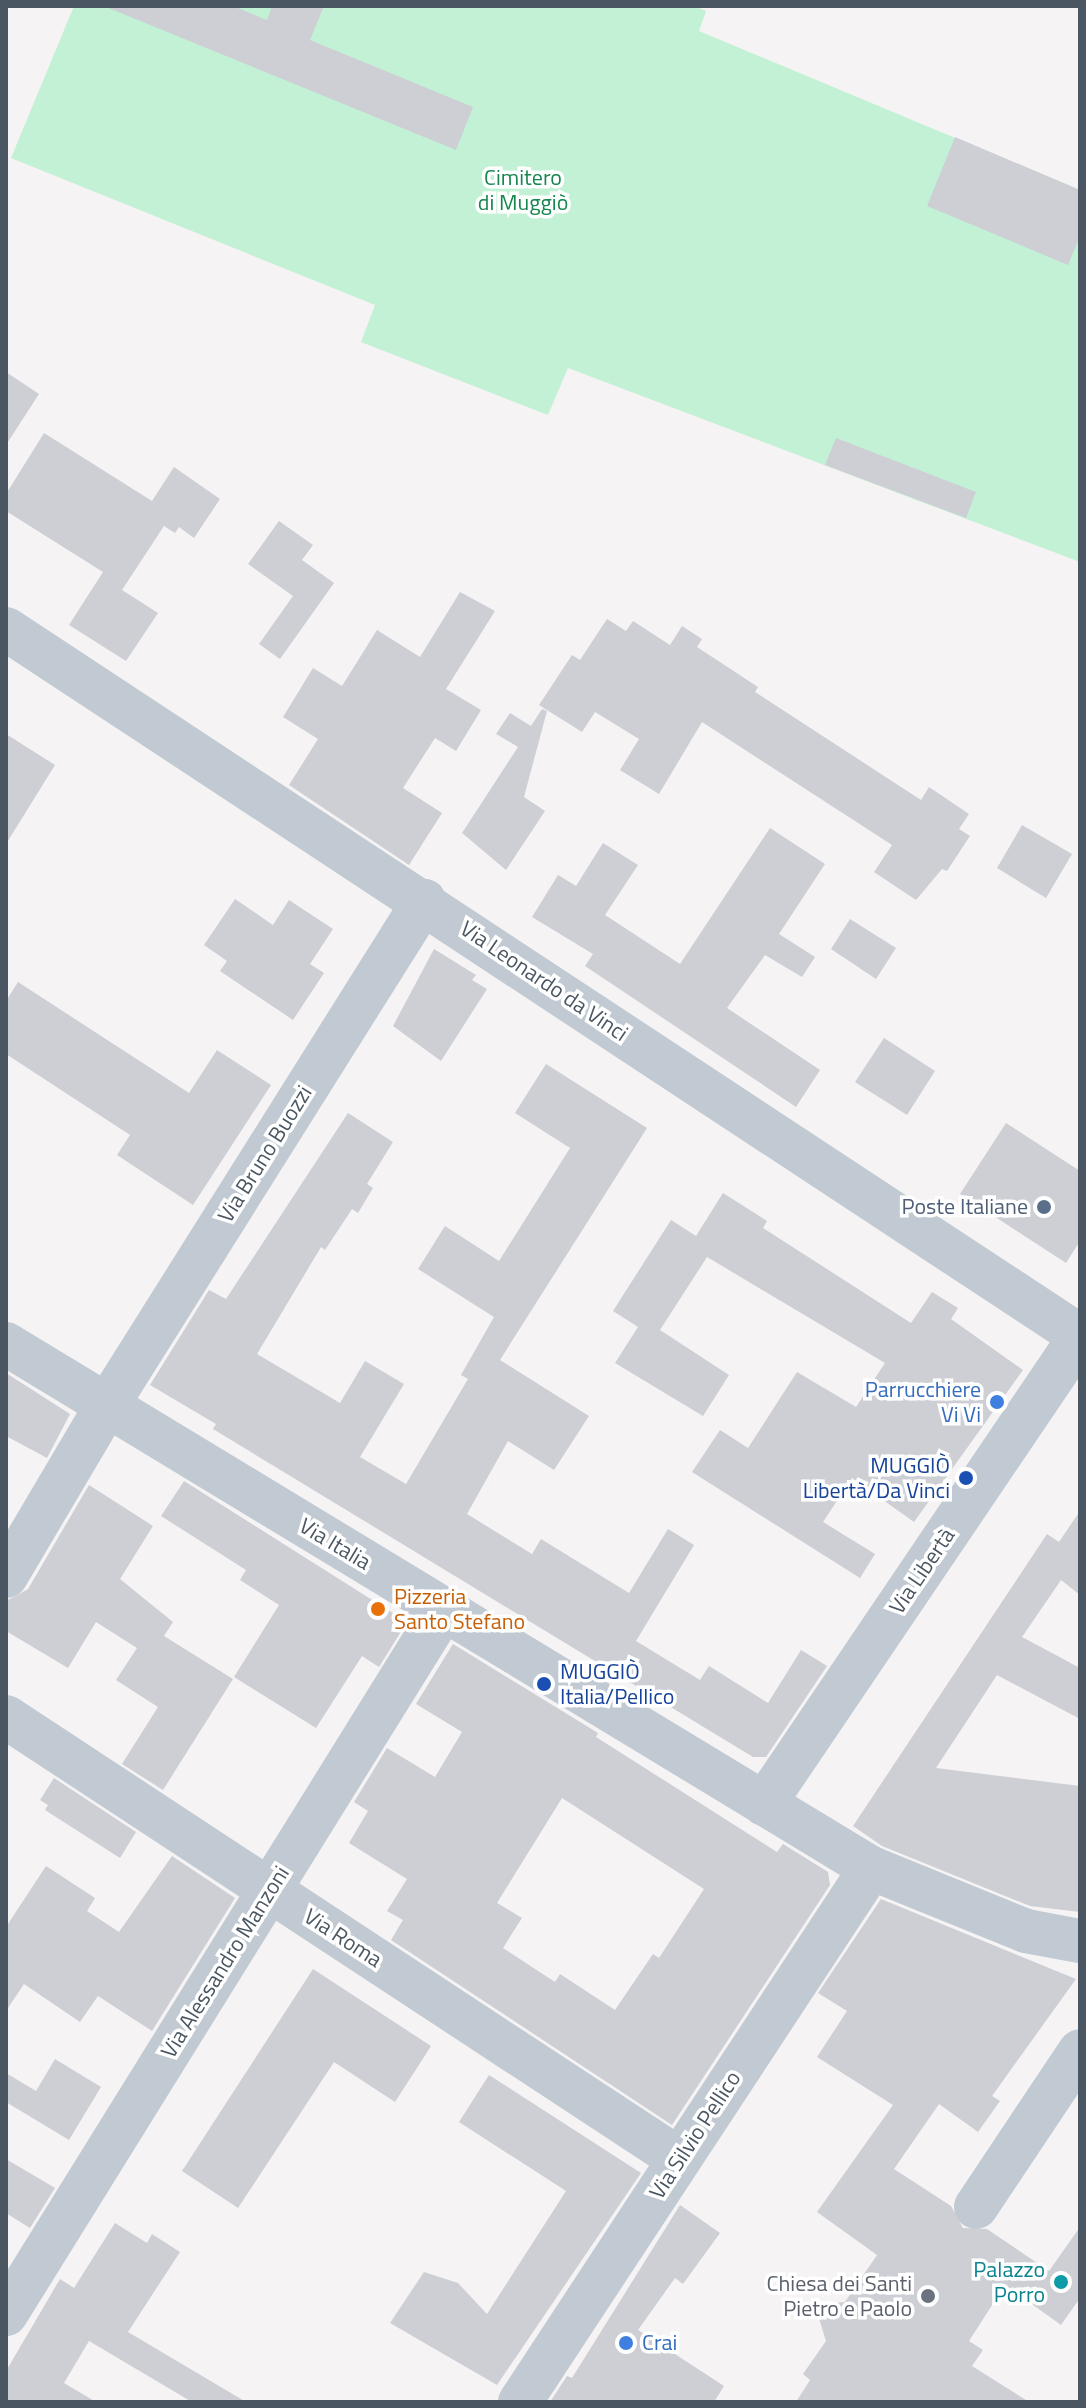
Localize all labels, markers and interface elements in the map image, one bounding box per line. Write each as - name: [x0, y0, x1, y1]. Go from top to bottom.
- park label: Cimitero di Muggiò: [478, 164, 568, 216]
- street label: Via Leonardo da Vinci: [455, 915, 633, 1047]
- street label: Via Bruno Buozzi: [212, 1081, 318, 1227]
- place label: Poste Italiane: [902, 1194, 1028, 1220]
- marker: Poste Italiane: [1035, 1198, 1053, 1216]
- place label: Parrucchiere Vi Vi: [865, 1376, 981, 1428]
- marker: Parrucchiere Vi Vi: [988, 1393, 1006, 1411]
- place label: MUGGIÒ Libertà/Da Vinci: [803, 1452, 950, 1504]
- marker: MUGGIÒ Libertà/Da Vinci: [957, 1469, 975, 1487]
- street label: Via Italia: [295, 1512, 375, 1576]
- street label: Via Libertà: [884, 1523, 960, 1619]
- place label: Pizzeria Santo Stefano: [394, 1583, 525, 1634]
- marker: Pizzeria Santo Stefano: [369, 1600, 387, 1618]
- place label: MUGGIÒ Italia/Pellico: [560, 1658, 674, 1710]
- marker: MUGGIÒ Italia/Pellico: [535, 1675, 553, 1693]
- street label: Via Alessandro Manzoni: [155, 1861, 295, 2063]
- street label: Via Roma: [299, 1903, 387, 1973]
- street label: Via Silvio Pellico: [644, 2066, 746, 2204]
- place label: Palazzo Porro: [973, 2256, 1045, 2308]
- place label: Chiesa dei Santi Pietro e Paolo: [767, 2270, 912, 2322]
- marker: Palazzo Porro: [1052, 2273, 1070, 2291]
- marker: Chiesa dei Santi Pietro e Paolo: [919, 2287, 937, 2305]
- place label: Crai: [642, 2330, 677, 2356]
- marker: Crai: [617, 2334, 635, 2352]

